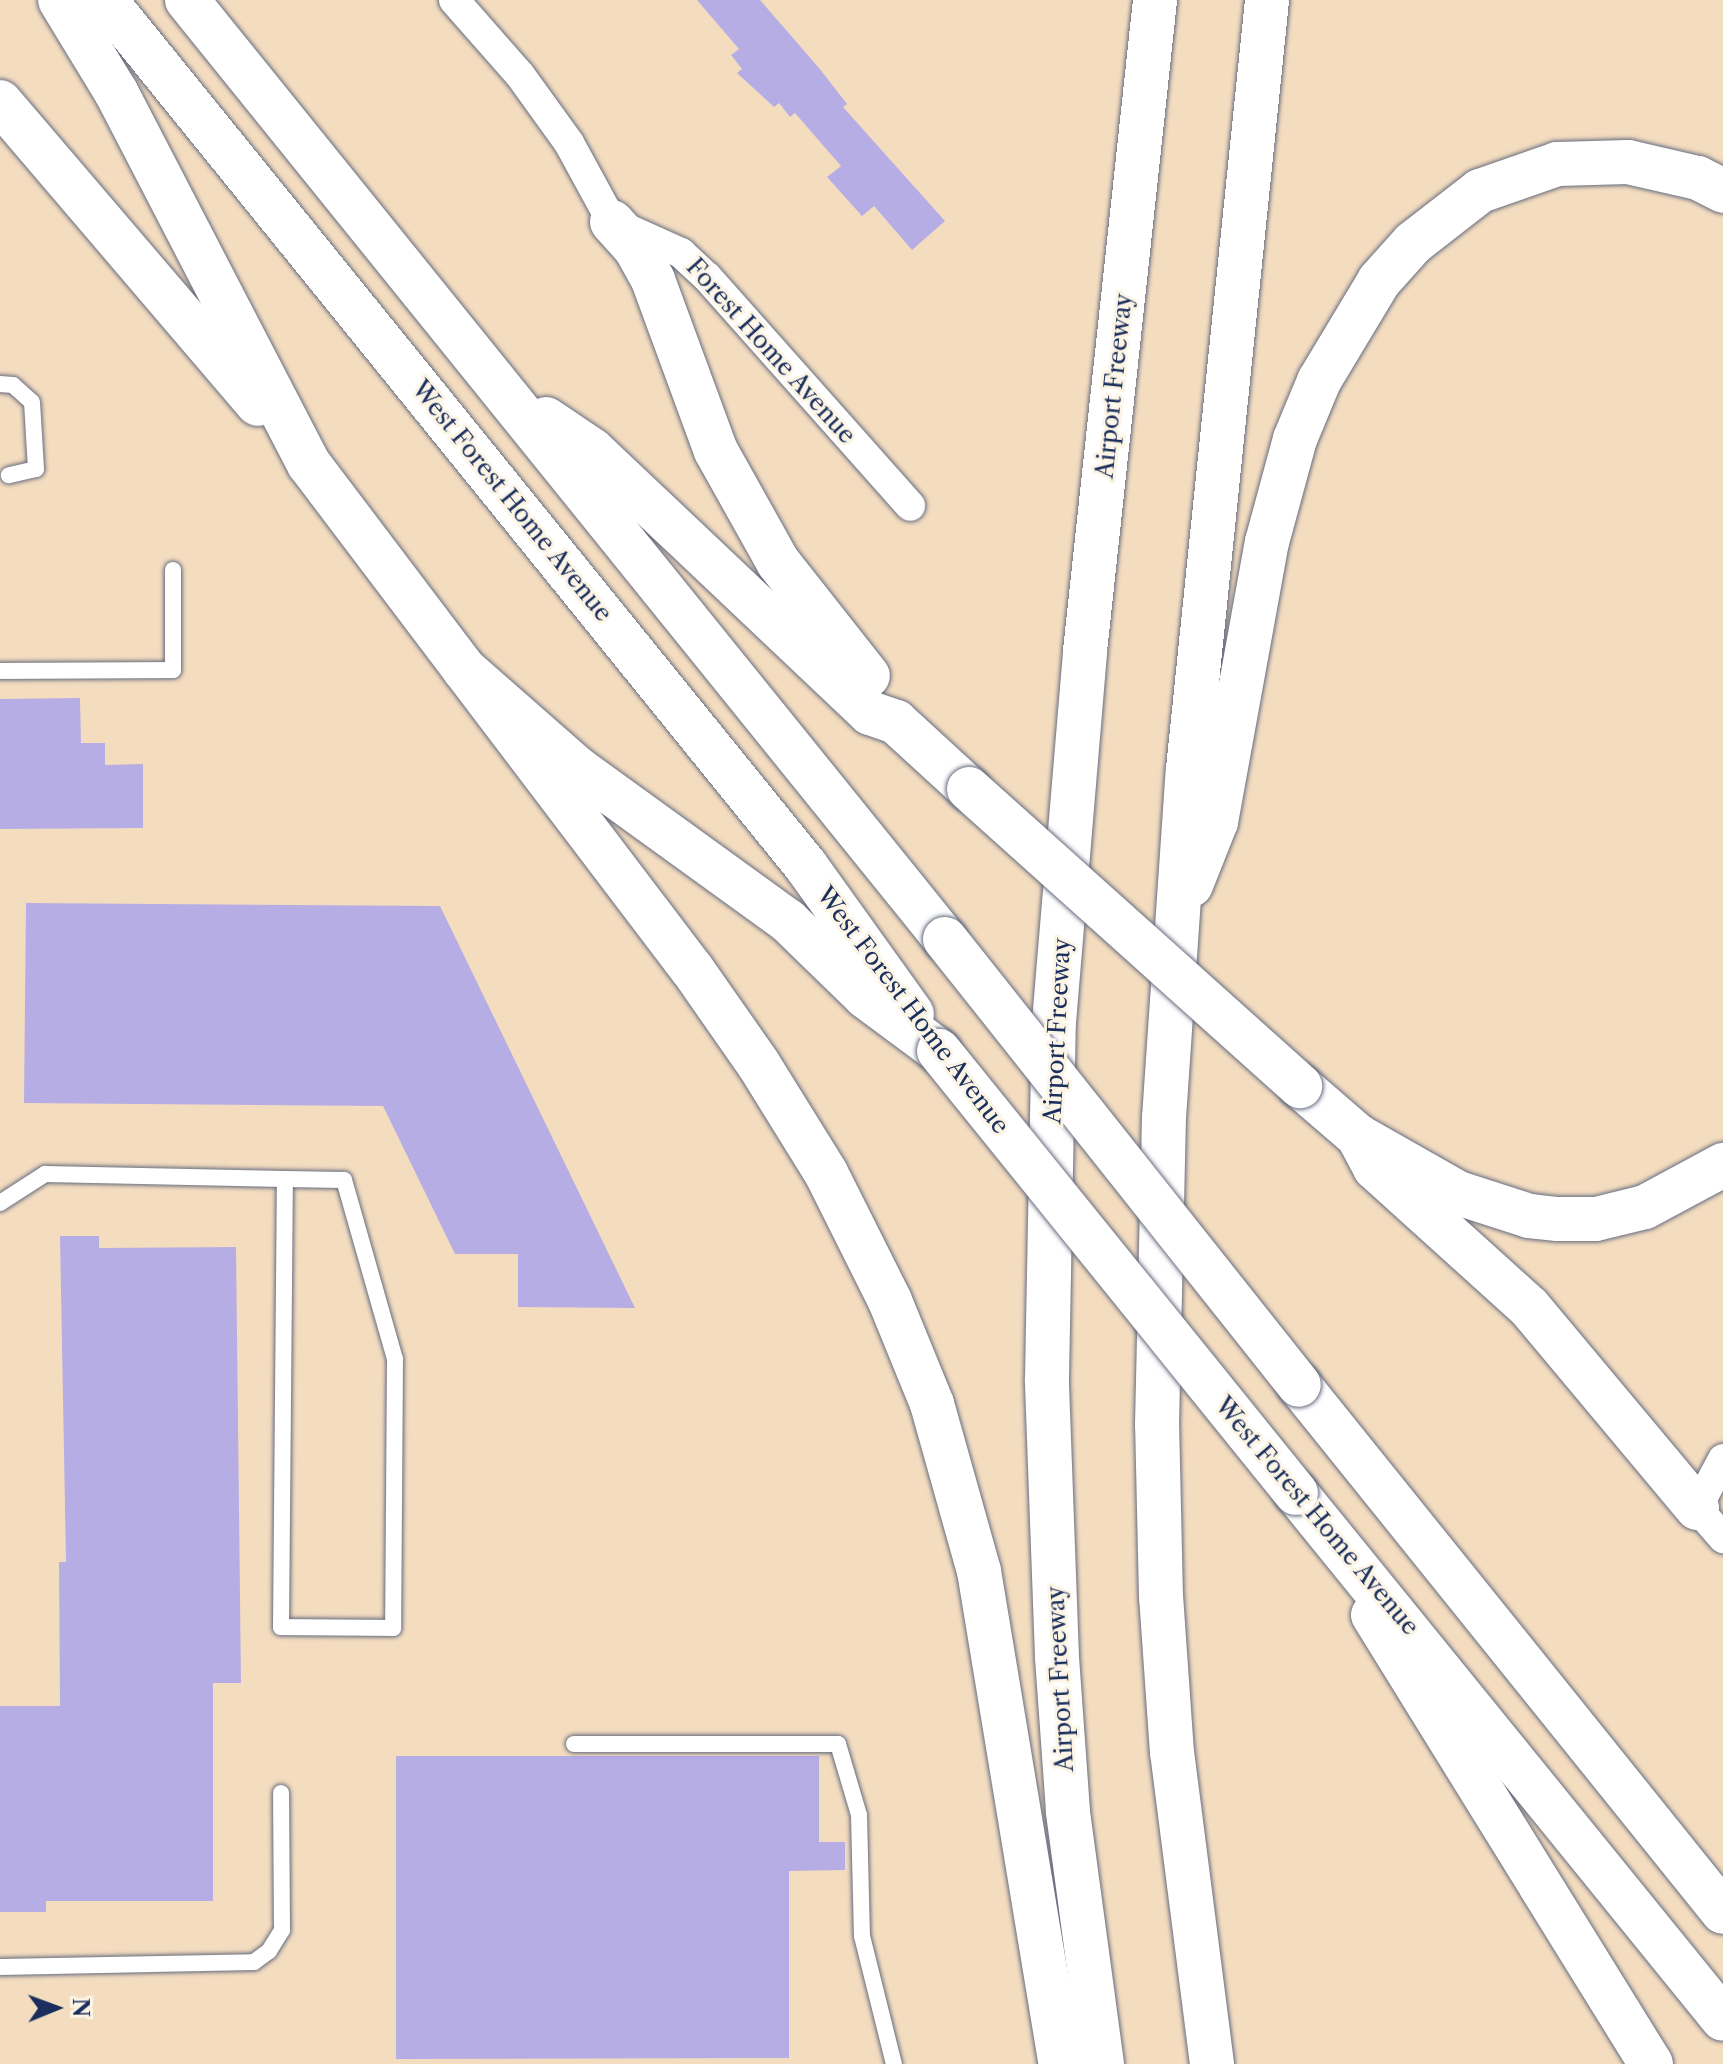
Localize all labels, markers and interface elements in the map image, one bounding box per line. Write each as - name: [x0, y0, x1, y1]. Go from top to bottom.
- street label: Forest Home Avenue: [680, 252, 862, 450]
- street label: Airport Freeway: [1090, 292, 1138, 480]
- street label: West Forest Home Avenue: [406, 374, 618, 628]
- street label: West Forest Home Avenue: [810, 880, 1016, 1140]
- street label: Airport Freeway: [1038, 937, 1076, 1125]
- street label: West Forest Home Avenue: [1209, 1391, 1425, 1641]
- street label: Airport Freeway: [1041, 1585, 1079, 1773]
- north arrow: [16, 1968, 96, 2048]
- text: N: [67, 1998, 94, 2017]

